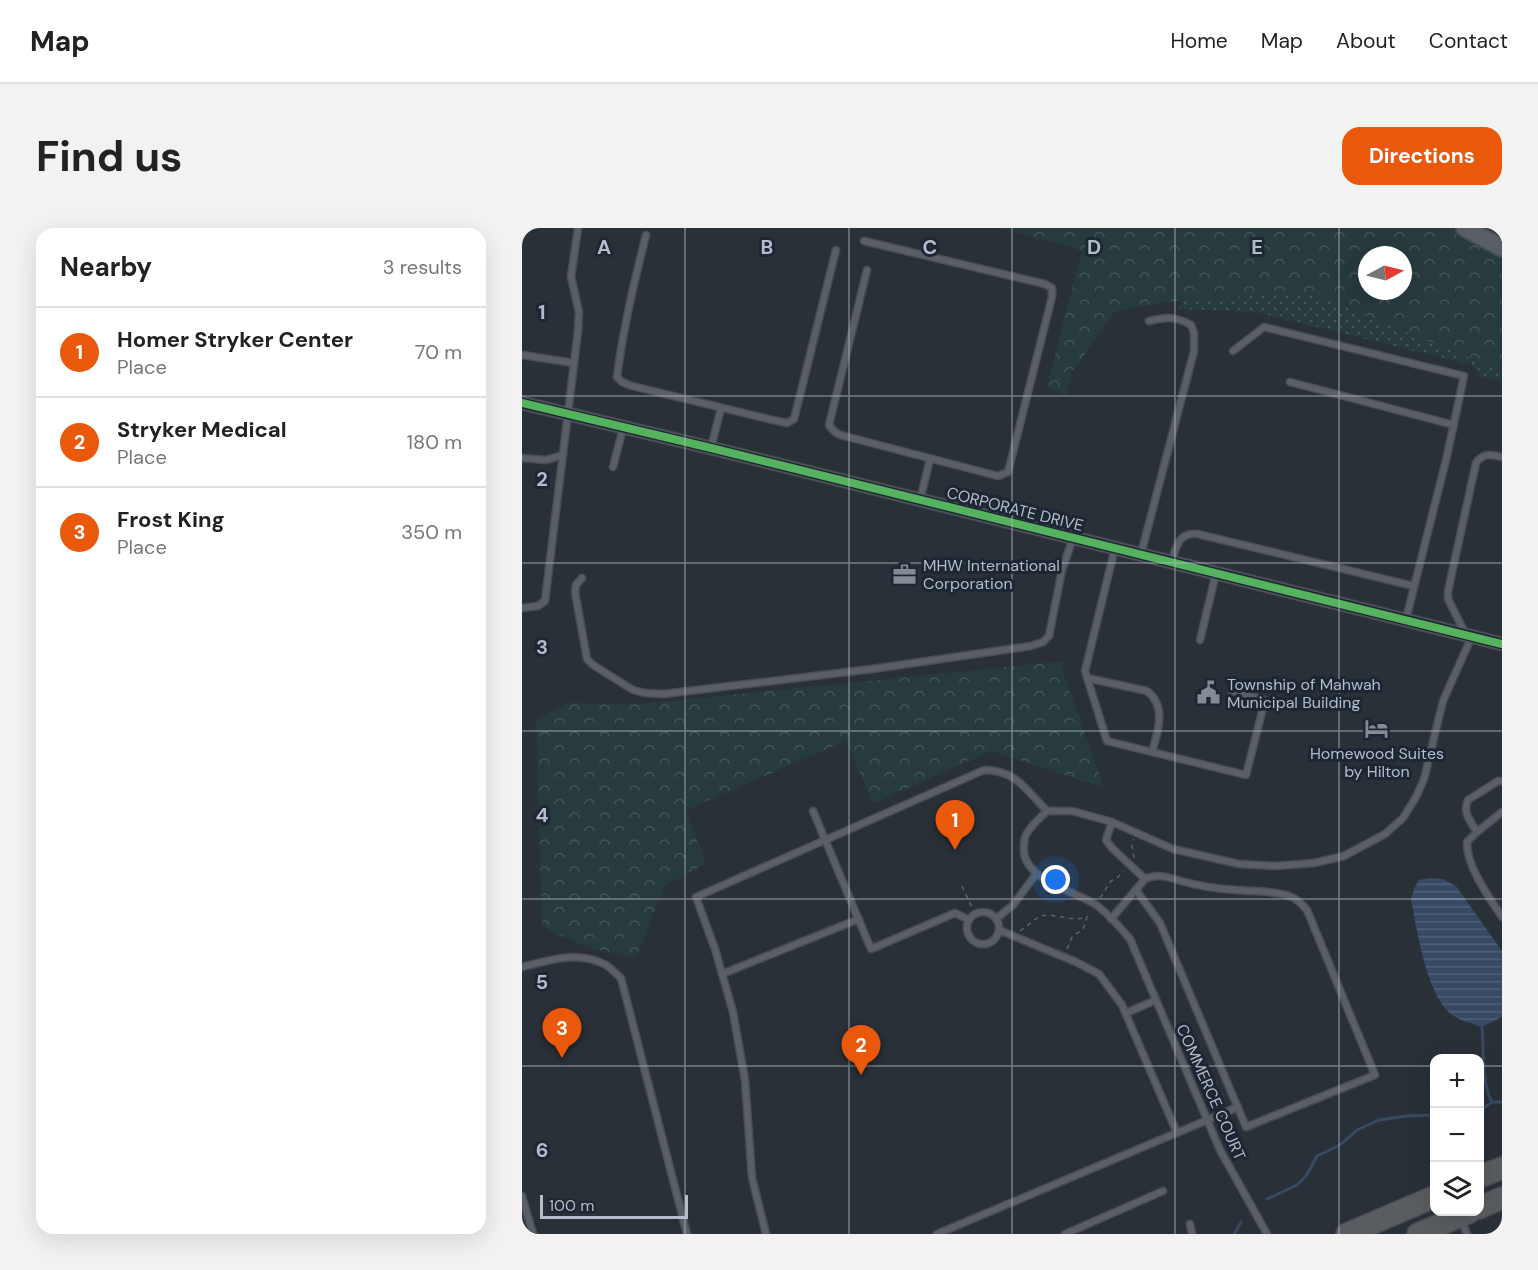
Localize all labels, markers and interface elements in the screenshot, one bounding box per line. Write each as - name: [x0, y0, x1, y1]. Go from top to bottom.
- text: Map: [30, 23, 90, 60]
- text: Home: [1170, 27, 1228, 55]
- text: Map: [1261, 27, 1303, 55]
- text: About: [1336, 27, 1396, 55]
- text: Contact: [1429, 27, 1508, 55]
- button: Directions: [1342, 127, 1502, 185]
- text: Find us: [36, 129, 182, 184]
- text: A: [597, 234, 611, 260]
- text: B: [761, 234, 773, 260]
- text: C: [923, 234, 937, 260]
- text: D: [1087, 234, 1101, 260]
- text: E: [1251, 234, 1263, 260]
- north arrow: [1358, 246, 1412, 300]
- text: Nearby: [60, 250, 152, 284]
- text: 3 results: [383, 254, 462, 280]
- text: 1: [538, 299, 546, 325]
- text: Homer Stryker Center: [117, 325, 353, 354]
- text: 1: [76, 339, 83, 365]
- text: 70 m: [415, 339, 462, 365]
- text: Place: [117, 354, 167, 380]
- text: Stryker Medical: [117, 415, 287, 444]
- text: 2: [74, 429, 85, 455]
- text: 180 m: [407, 429, 462, 455]
- text: Place: [117, 444, 167, 470]
- text: 2: [536, 466, 548, 492]
- street label: CORPORATE DRIVE: [944, 482, 1086, 536]
- text: Frost King: [117, 505, 225, 534]
- text: 3: [73, 519, 86, 545]
- text: 350 m: [401, 519, 462, 545]
- text: Place: [117, 534, 167, 560]
- place label: MHW International Corporation: [923, 555, 1060, 594]
- office icon: MHW International Corporation: [892, 561, 918, 587]
- text: 3: [536, 634, 548, 660]
- place label: Township of Mahwah Municipal Building: [1227, 674, 1381, 713]
- public building icon: Township of Mahwah Municipal Building: [1196, 680, 1222, 706]
- hotel icon: Homewood Suites by Hilton: [1364, 715, 1390, 741]
- place label: Homewood Suites by Hilton: [1310, 743, 1444, 782]
- pin: 1: [936, 800, 974, 850]
- text: 4: [536, 802, 549, 828]
- your location: [1041, 865, 1070, 894]
- text: 5: [536, 969, 548, 995]
- pin: 3: [542, 1008, 582, 1058]
- street label: COMMERCE COURT: [1172, 1021, 1250, 1163]
- pin: 2: [842, 1026, 880, 1075]
- map controls: [1430, 1054, 1484, 1216]
- button: +: [1430, 1054, 1484, 1108]
- button: −: [1430, 1108, 1484, 1162]
- text: 6: [536, 1137, 548, 1163]
- button: layers: [1430, 1162, 1484, 1216]
- scale bar: [540, 1192, 688, 1220]
- text: 100 m: [549, 1195, 594, 1216]

